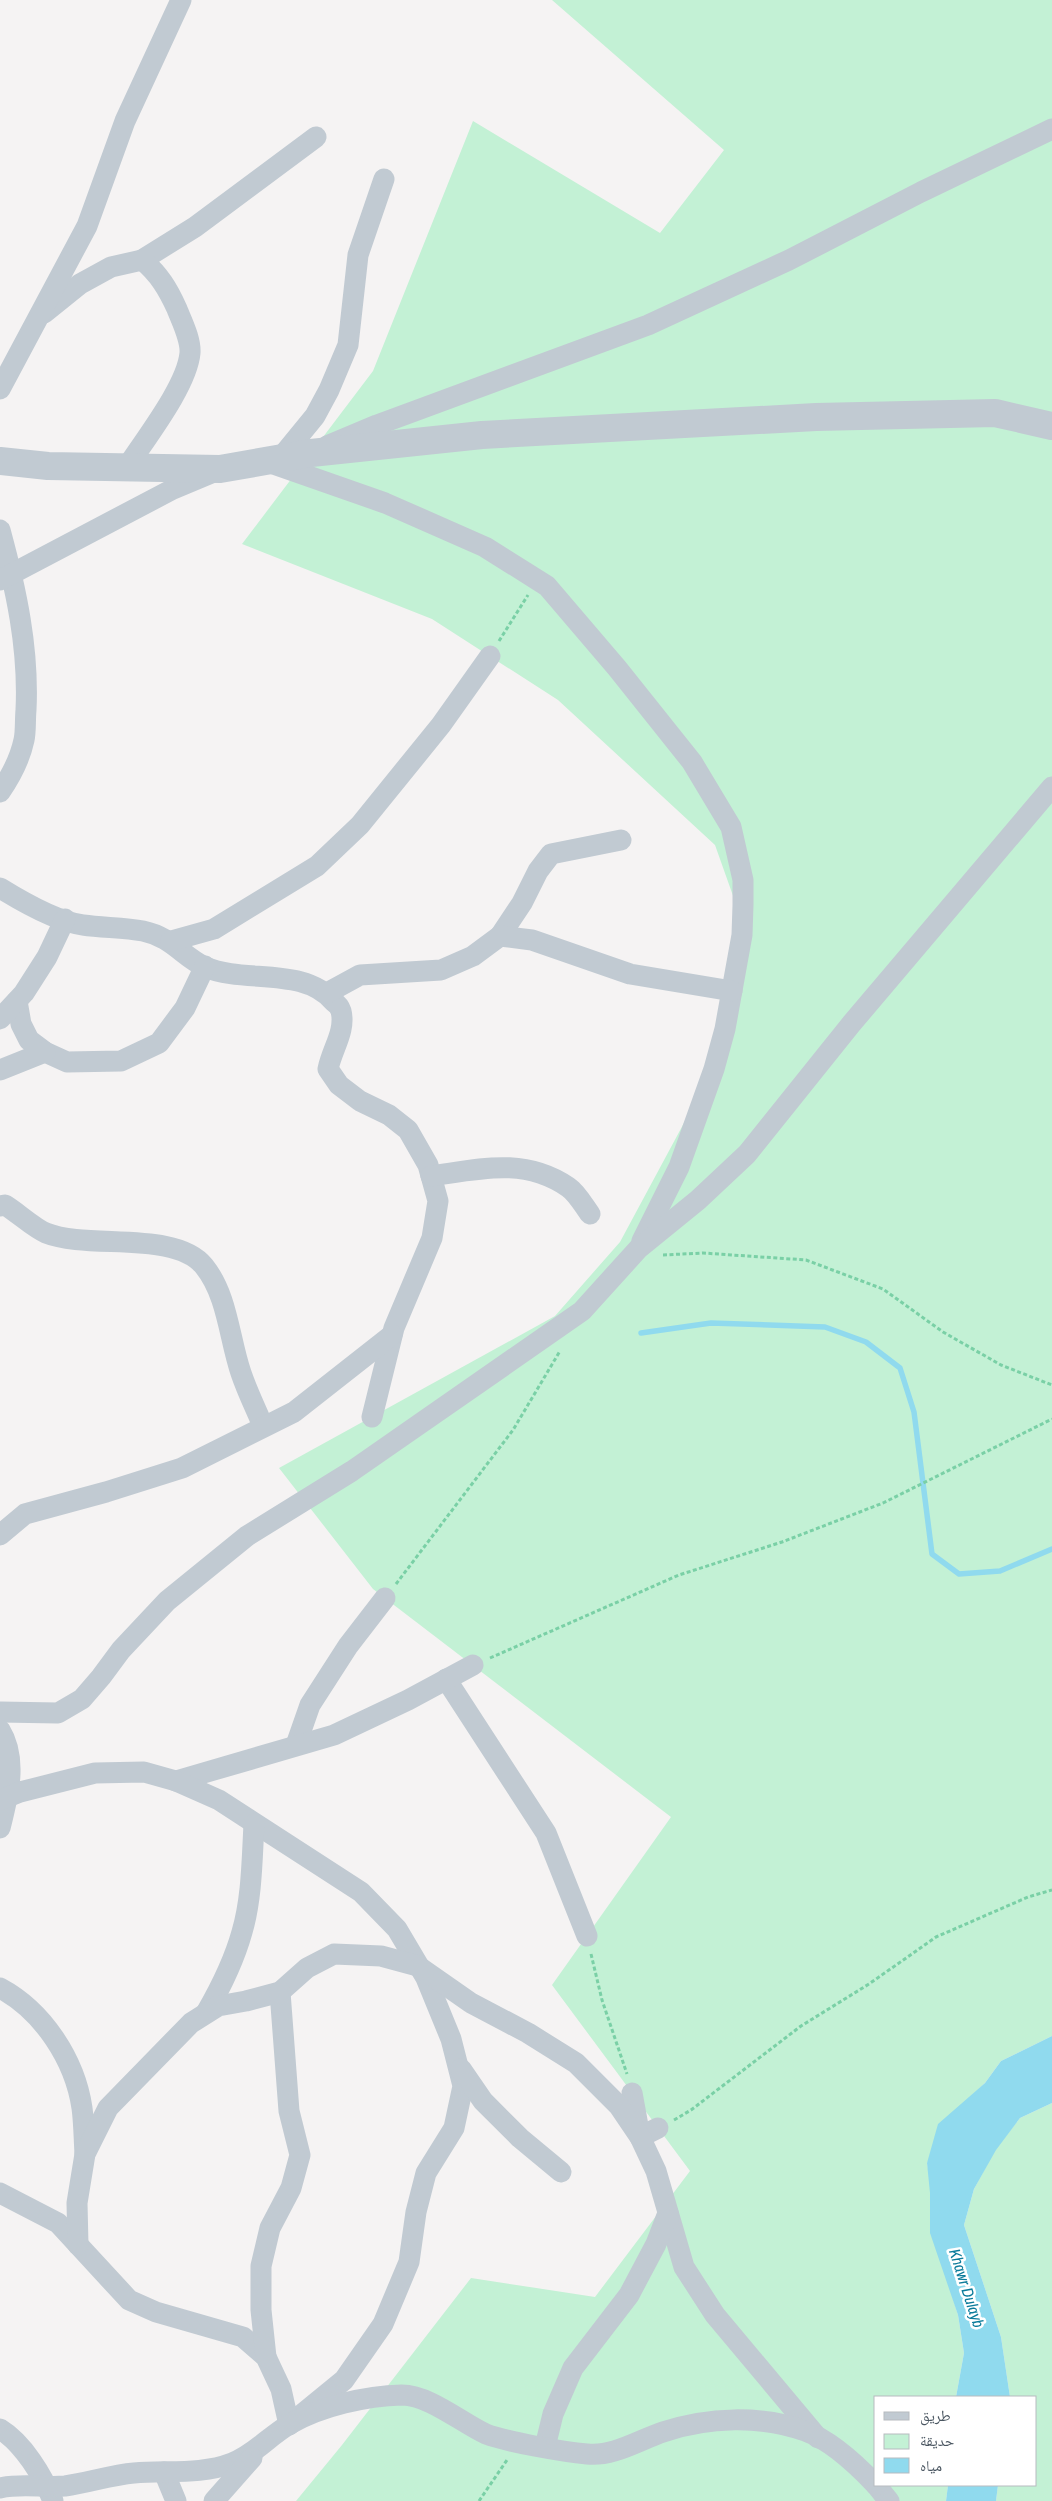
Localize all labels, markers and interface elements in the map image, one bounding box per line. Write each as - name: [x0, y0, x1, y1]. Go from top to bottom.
- water label: Khawr Dulayb: [944, 2246, 990, 2330]
- legend: [874, 2396, 1037, 2486]
- text: طريق: [920, 2405, 951, 2426]
- text: حديقة: [920, 2430, 955, 2451]
- text: مياه: [920, 2455, 942, 2476]

